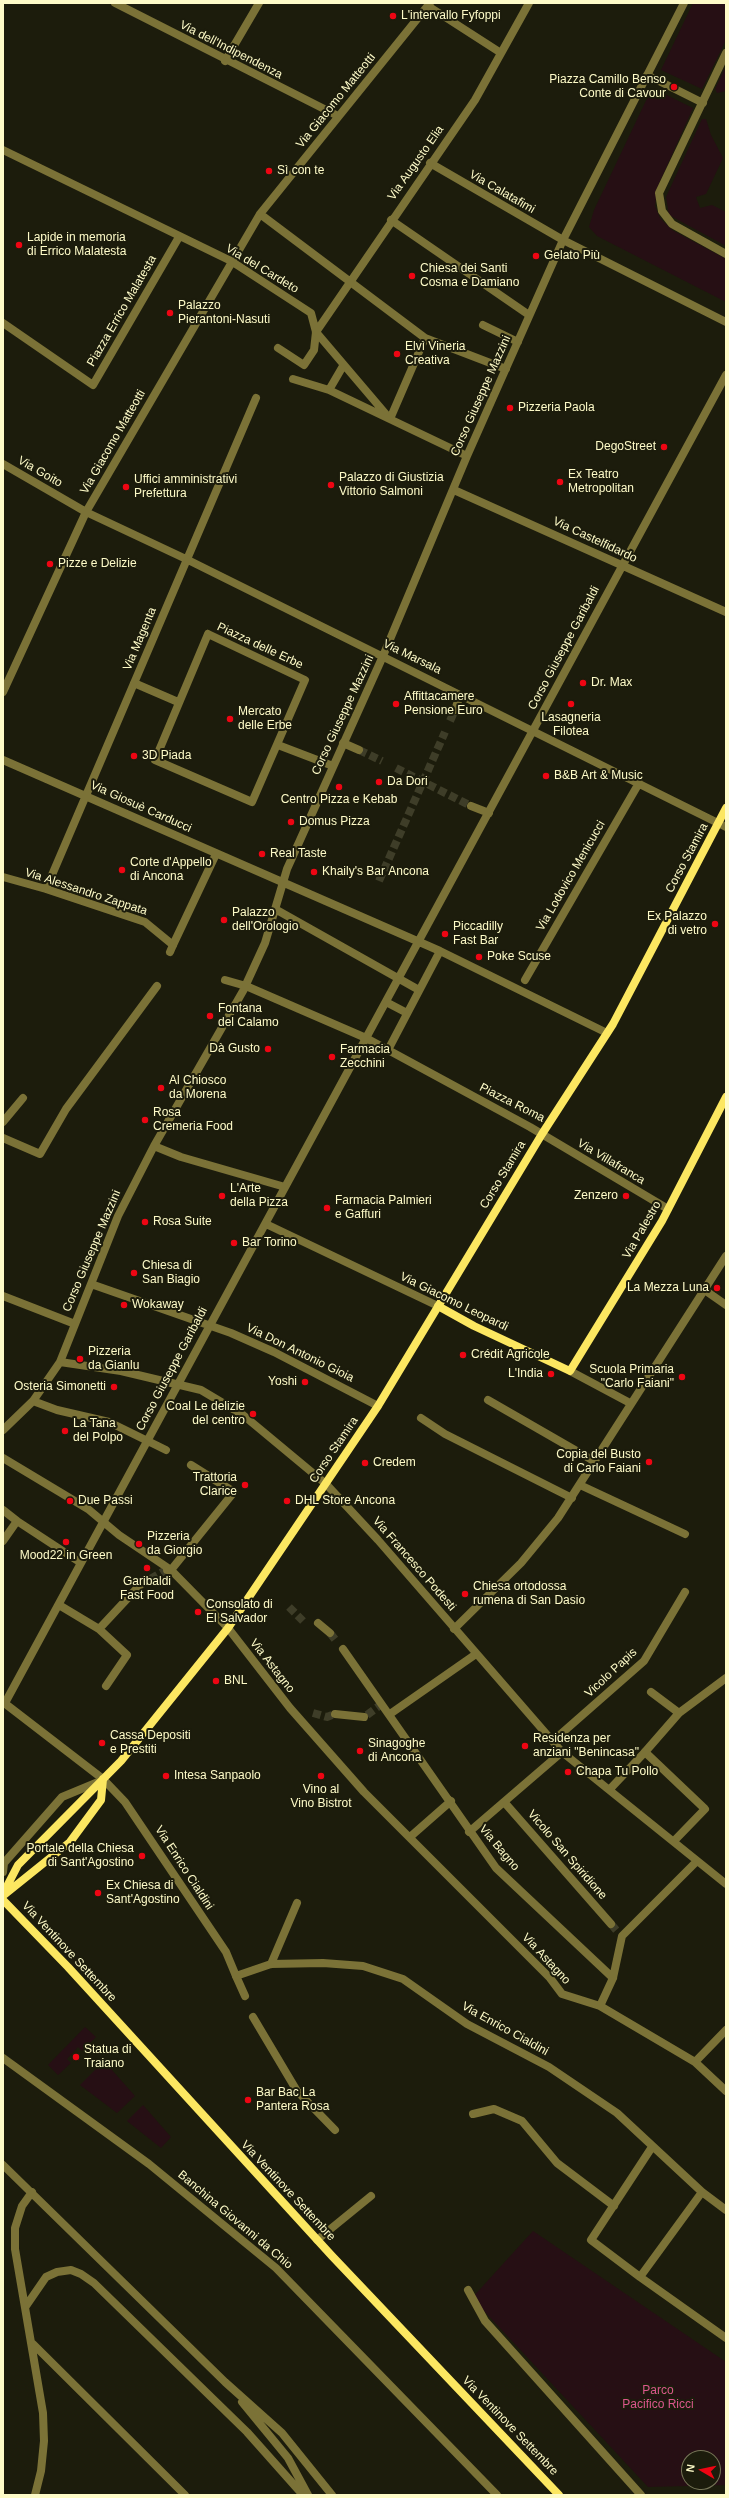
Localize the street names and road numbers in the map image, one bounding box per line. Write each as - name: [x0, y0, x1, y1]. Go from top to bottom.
- street label: Via dell'Indipendenza: [177, 18, 285, 82]
- street label: Via Giacomo Matteotti: [293, 51, 379, 151]
- street label: Via Augusto Elia: [385, 123, 447, 203]
- street label: Via Calatafimi: [466, 167, 538, 217]
- street label: Via del Cardeto: [223, 242, 301, 296]
- street label: Piazza Errico Malatesta: [84, 253, 160, 369]
- street label: Corso Giuseppe Mazzini: [448, 333, 514, 459]
- street label: Via Giacomo Matteotti: [77, 387, 149, 497]
- street label: Via Goito: [15, 453, 65, 491]
- street label: Via Castelfidardo: [551, 514, 639, 566]
- street label: Corso Giuseppe Garibaldi: [525, 584, 603, 712]
- street label: Via Magenta: [120, 605, 160, 673]
- street label: Piazza delle Erbe: [215, 620, 305, 672]
- street label: Via Marsala: [380, 637, 444, 677]
- street label: Corso Giuseppe Mazzini: [309, 653, 377, 777]
- street label: Via Giosuè Carducci: [88, 778, 194, 836]
- street label: Via Lodovico Menicucci: [533, 818, 609, 934]
- street label: Corso Stamira: [663, 821, 711, 895]
- street label: Via Alessandro Zappata: [23, 865, 149, 919]
- street label: Piazza Roma: [477, 1080, 547, 1126]
- street label: Via Villafranca: [575, 1136, 647, 1188]
- street label: Corso Stamira: [477, 1138, 529, 1212]
- street label: Corso Giuseppe Mazzini: [60, 1188, 124, 1314]
- street label: Via Palestro: [620, 1198, 664, 1262]
- street label: Via Giacomo Leopardi: [398, 1270, 510, 1334]
- street label: Corso Giuseppe Garibaldi: [133, 1305, 211, 1433]
- street label: Via Don Antonio Gioia: [244, 1321, 356, 1385]
- street label: Corso Stamira: [307, 1414, 361, 1486]
- street label: Via Francesco Podesti: [369, 1514, 459, 1614]
- street label: Via Astagno: [246, 1636, 298, 1696]
- street label: Vicolo Papis: [582, 1645, 640, 1701]
- street label: Vicolo San Spiridione: [524, 1807, 610, 1903]
- street label: Via Bagno: [476, 1822, 522, 1874]
- street label: Via Enrico Cialdini: [152, 1823, 216, 1913]
- street label: Via Ventinove Settembre: [19, 1899, 119, 2005]
- street label: Via Astagno: [519, 1931, 573, 1987]
- street label: Via Enrico Cialdini: [459, 1999, 551, 2059]
- street label: Via Ventinove Settembre: [238, 2138, 338, 2244]
- street label: Banchina Giovanni da Chio: [175, 2168, 295, 2272]
- street label: Via Ventinove Settembre: [459, 2374, 561, 2478]

